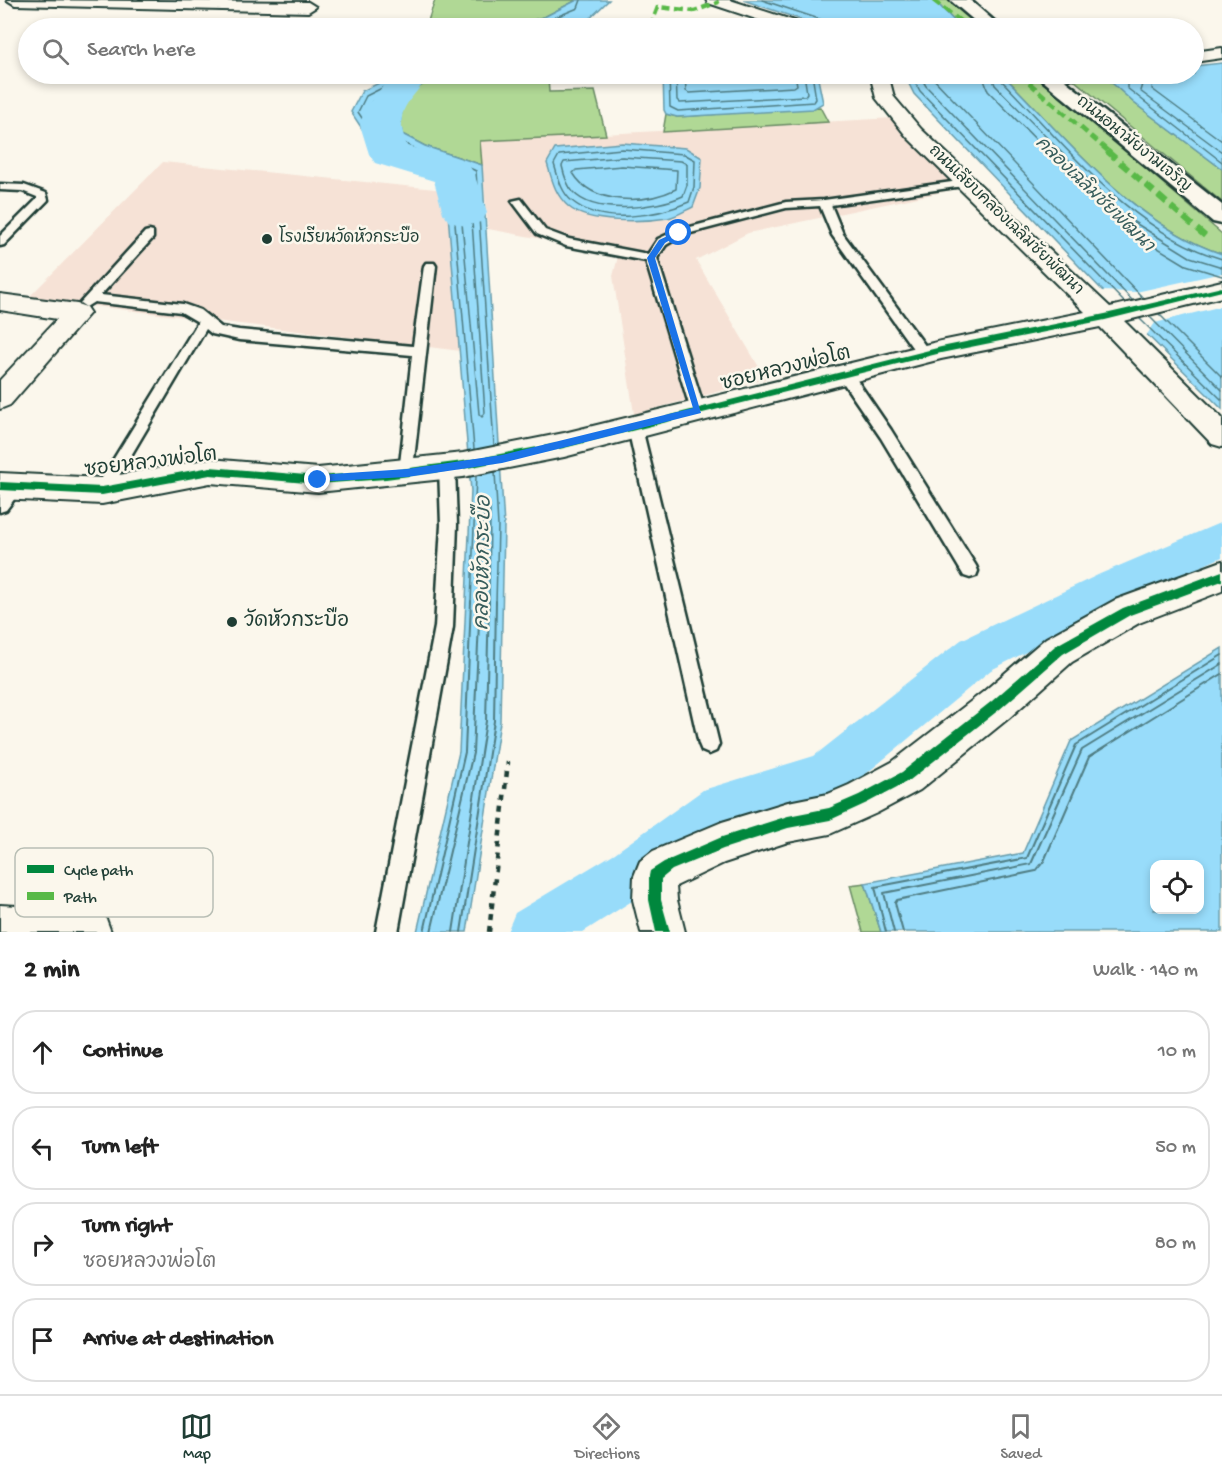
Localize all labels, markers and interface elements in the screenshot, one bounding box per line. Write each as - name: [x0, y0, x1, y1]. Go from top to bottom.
- search box: [18, 18, 1204, 84]
- icon: search: [39, 35, 72, 68]
- text: Search here: [87, 38, 195, 64]
- street label: ถนนอนามัยงามเจริญ: [1072, 90, 1197, 197]
- water label: คลองเฉลิมชัยพัฒนา: [1030, 131, 1161, 258]
- street label: ถนนเลียบคลองเฉลิมชัยพัฒนา: [924, 139, 1089, 300]
- route start: [665, 219, 691, 245]
- place label: โรงเรียนวัดหัวกระบือ: [279, 225, 419, 249]
- marker: โรงเรียนวัดหัวกระบือ: [260, 232, 274, 246]
- street label: ซอยหลวงพ่อโต: [717, 338, 853, 397]
- street label: ซอยหลวงพ่อโต: [83, 440, 219, 484]
- route end: [304, 466, 330, 492]
- water label: คลองหัวกระบือ: [467, 494, 499, 630]
- place label: วัดหัวกระบือ: [244, 607, 349, 634]
- marker: วัดหัวกระบือ: [225, 615, 239, 629]
- legend: [15, 848, 213, 917]
- map controls: [1150, 860, 1204, 914]
- button: locate: [1150, 860, 1204, 914]
- text: Cycle path: [64, 863, 134, 882]
- text: Path: [63, 890, 97, 909]
- text: 2 min: [24, 956, 79, 987]
- text: Walk · 140 m: [1093, 960, 1198, 983]
- icon: ahead: [26, 1036, 59, 1069]
- text: Continue: [83, 1039, 163, 1065]
- text: 10 m: [1158, 1041, 1196, 1064]
- icon: left: [26, 1132, 59, 1165]
- text: Turn left: [83, 1135, 157, 1161]
- text: 50 m: [1155, 1137, 1196, 1160]
- text: Turn right: [83, 1214, 171, 1240]
- icon: right: [26, 1228, 59, 1261]
- text: 80 m: [1155, 1233, 1196, 1256]
- text: ซอยหลวงพ่อโต: [83, 1252, 216, 1275]
- icon: arrive: [26, 1324, 59, 1357]
- text: Arrive at destination: [83, 1327, 273, 1353]
- tab: Map: [180, 1410, 213, 1465]
- tab: Directions: [574, 1410, 640, 1465]
- tab: Saved: [1000, 1410, 1041, 1465]

